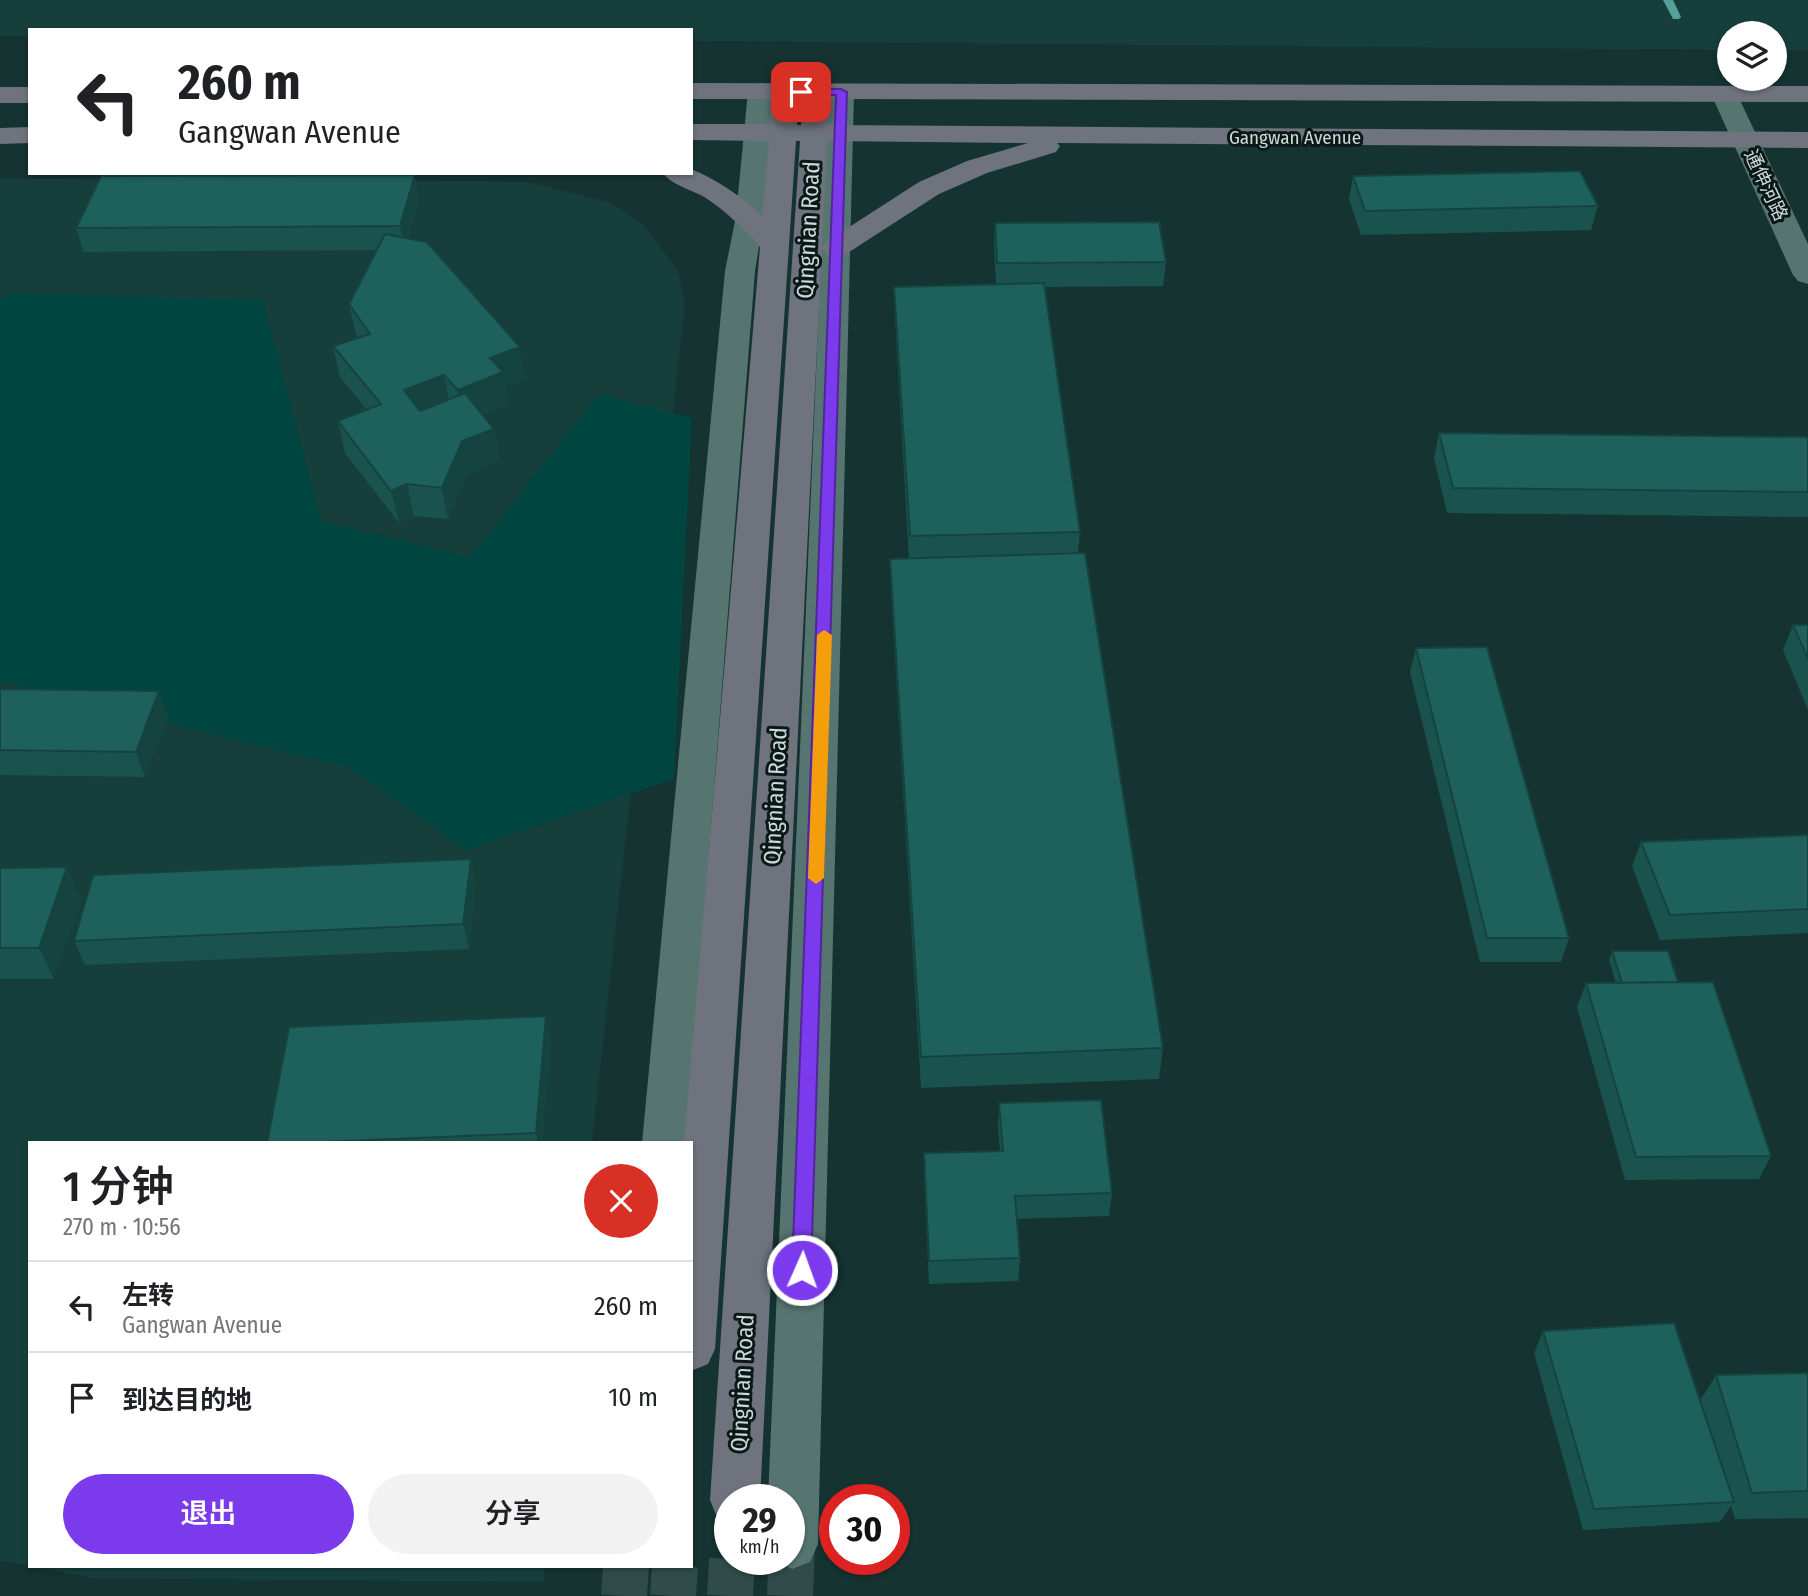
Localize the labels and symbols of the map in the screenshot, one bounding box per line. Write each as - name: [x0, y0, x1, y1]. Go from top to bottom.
- pin: [771, 62, 831, 122]
- street label: Gangwan Avenue: [1229, 126, 1361, 149]
- street label: 通伸河路: [1740, 146, 1792, 224]
- street label: Qingnian Road: [790, 161, 826, 299]
- street label: Qingnian Road: [757, 727, 793, 865]
- position arrow: [765, 1233, 839, 1307]
- street label: Qingnian Road: [724, 1314, 760, 1452]
- speed limit sign: 30: [819, 1484, 910, 1575]

